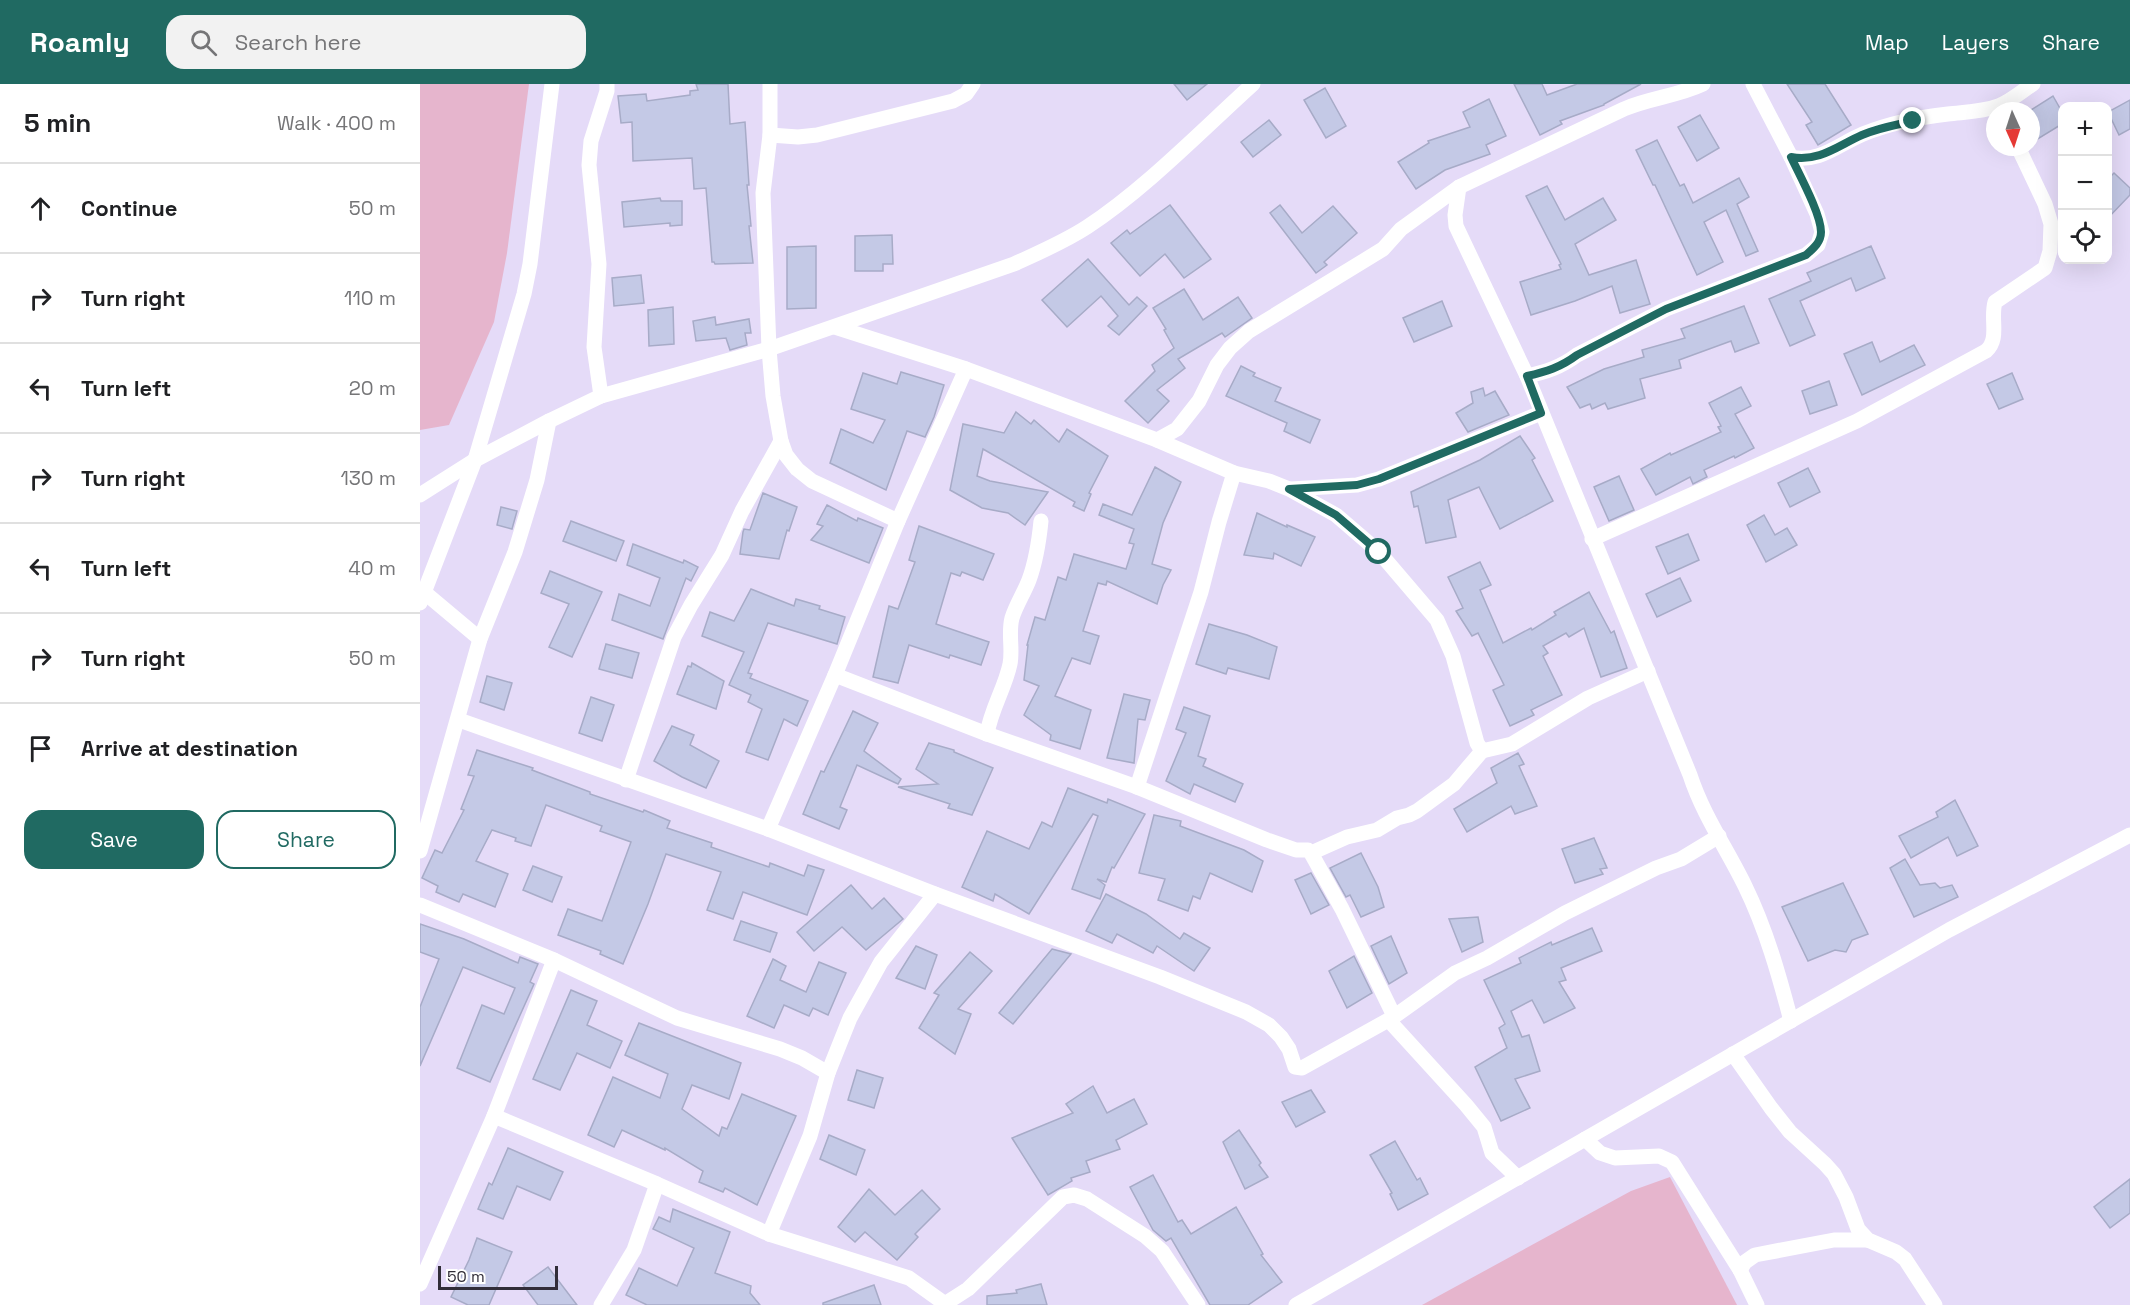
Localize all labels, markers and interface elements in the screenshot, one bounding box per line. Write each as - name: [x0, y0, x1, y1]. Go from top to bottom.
- search box: [166, 15, 586, 69]
- text: Roamly: [30, 24, 130, 60]
- icon: search: [187, 26, 220, 59]
- text: Search here: [235, 28, 361, 56]
- text: Map: [1865, 29, 1909, 56]
- text: Layers: [1942, 29, 2009, 56]
- text: Share: [2042, 29, 2100, 56]
- north arrow: [1986, 102, 2040, 156]
- map controls: [2058, 102, 2112, 264]
- button: +: [2058, 102, 2112, 156]
- text: 5 min: [24, 106, 91, 140]
- route end: [1899, 107, 1925, 133]
- text: Walk · 400 m: [277, 110, 396, 136]
- button: −: [2058, 156, 2112, 210]
- icon: ahead: [24, 192, 57, 225]
- text: Continue: [81, 194, 177, 222]
- text: 50 m: [349, 195, 396, 221]
- button: locate: [2058, 210, 2112, 264]
- icon: right: [24, 282, 57, 315]
- text: Turn right: [81, 284, 186, 312]
- text: 110 m: [344, 285, 396, 311]
- icon: left: [24, 372, 57, 405]
- text: Turn left: [81, 374, 171, 402]
- text: 20 m: [349, 375, 396, 401]
- icon: right: [24, 462, 57, 495]
- text: Turn right: [81, 464, 186, 492]
- text: 130 m: [340, 465, 396, 491]
- route start: [1365, 538, 1391, 564]
- icon: left: [24, 552, 57, 585]
- text: Turn left: [81, 554, 171, 582]
- text: 40 m: [348, 555, 396, 581]
- icon: right: [24, 642, 57, 675]
- text: Turn right: [81, 644, 186, 672]
- text: 50 m: [349, 645, 396, 671]
- icon: arrive: [24, 732, 57, 765]
- text: Arrive at destination: [81, 734, 298, 762]
- button: Save: [24, 810, 204, 869]
- button: Share: [216, 810, 396, 869]
- scale bar: [438, 1263, 558, 1290]
- text: 50 m: [447, 1266, 485, 1287]

